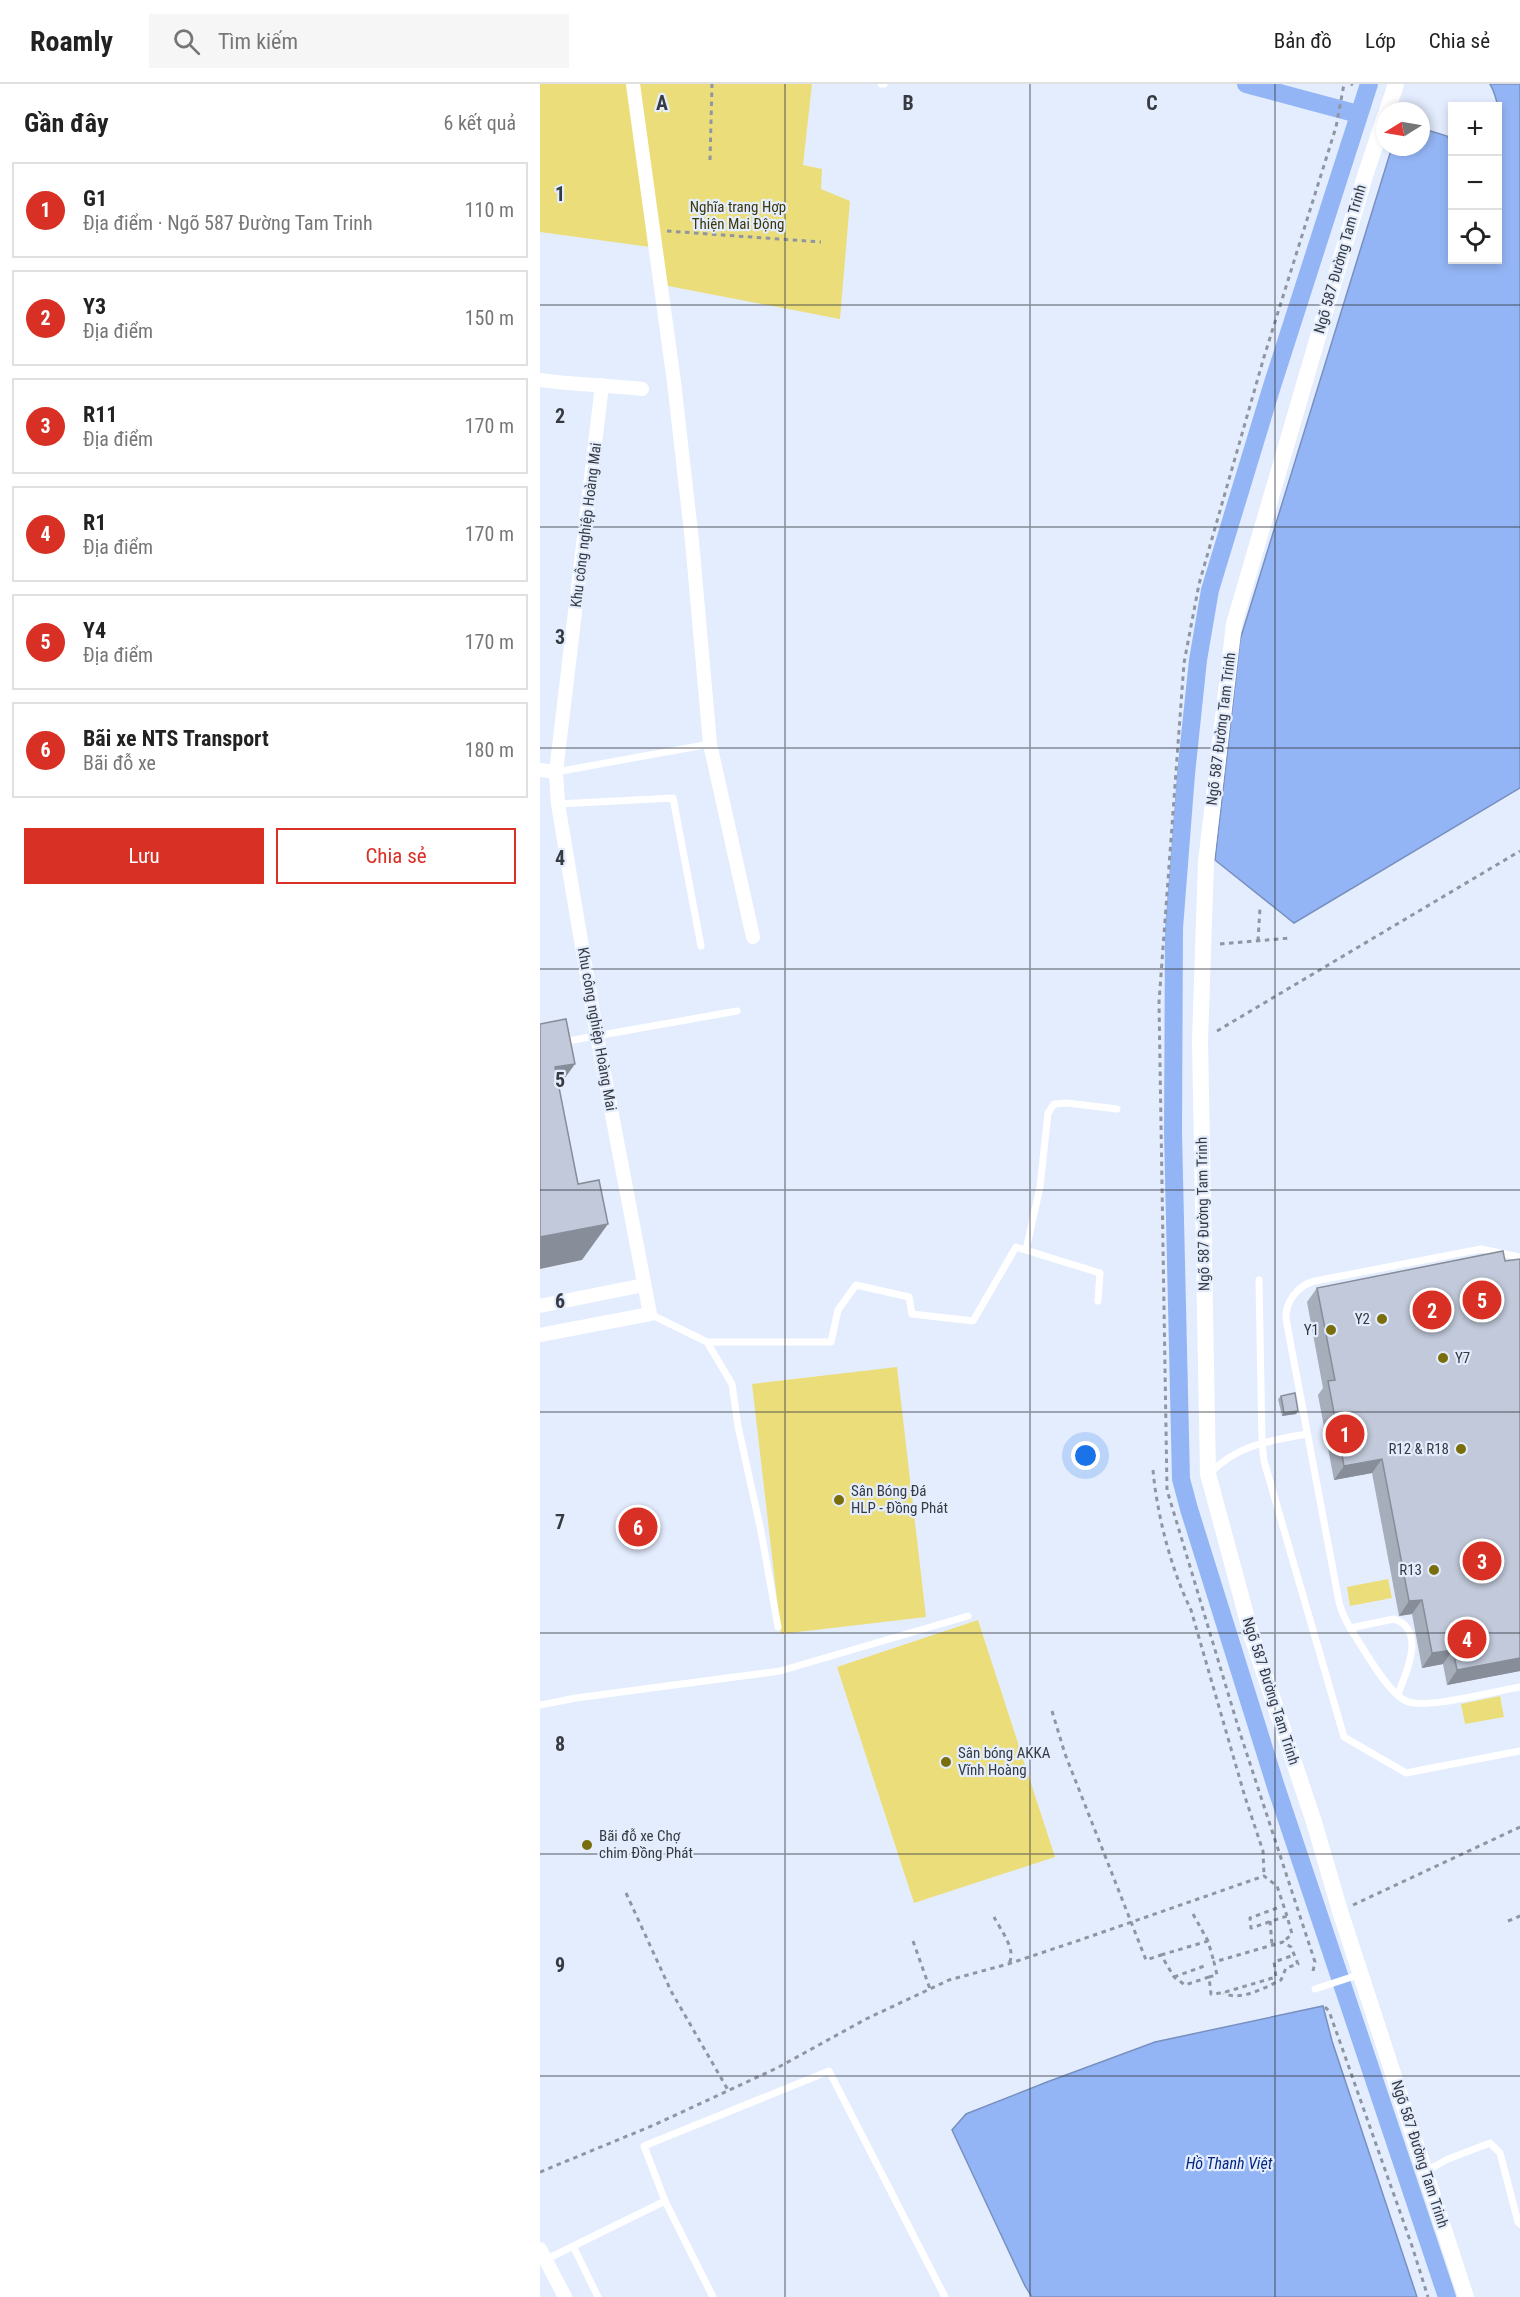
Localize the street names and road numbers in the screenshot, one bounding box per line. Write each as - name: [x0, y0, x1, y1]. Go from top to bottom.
- street label: Ngõ 587 Đường Tam Trinh: [1310, 182, 1370, 336]
- street label: Khu công nghiệp Hoàng Mai: [567, 442, 605, 608]
- street label: Ngõ 587 Đường Tam Trinh: [1203, 651, 1239, 807]
- street label: Khu công nghiệp Hoàng Mai: [574, 946, 620, 1112]
- street label: Ngõ 587 Đường Tam Trinh: [1193, 1137, 1213, 1291]
- street label: Ngõ 587 Đường Tam Trinh: [1239, 1615, 1303, 1767]
- street label: Ngõ 587 Đường Tam Trinh: [1388, 2078, 1452, 2230]

